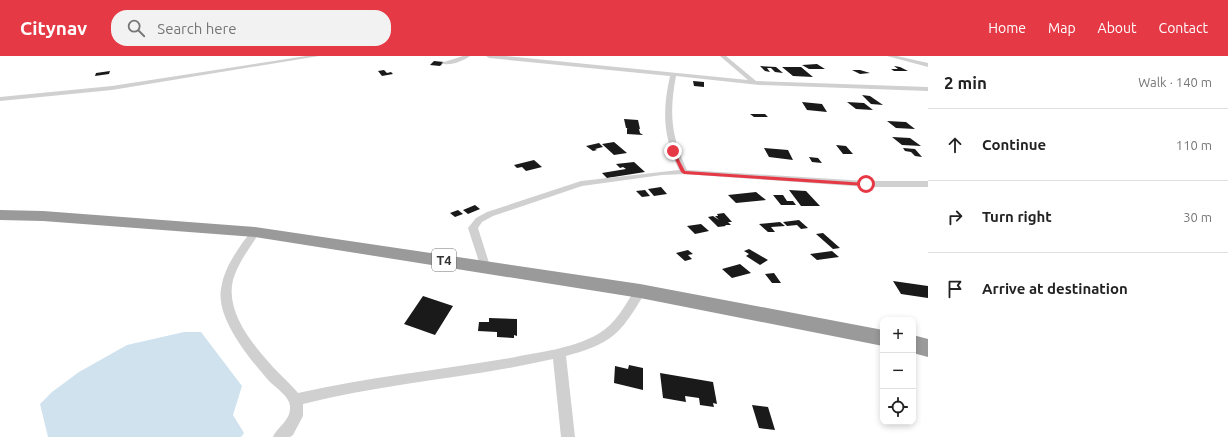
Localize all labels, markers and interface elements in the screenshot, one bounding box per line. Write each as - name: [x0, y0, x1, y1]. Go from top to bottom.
- search box: [111, 10, 391, 46]
- text: Citynav: [20, 17, 87, 39]
- icon: search: [125, 17, 147, 39]
- text: Search here: [157, 20, 237, 37]
- text: Home: [988, 20, 1026, 36]
- text: Map: [1048, 20, 1076, 36]
- text: About: [1098, 20, 1137, 36]
- text: Contact: [1159, 20, 1208, 36]
- text: 2 min: [944, 73, 987, 92]
- text: Walk · 140 m: [1138, 75, 1212, 89]
- icon: ahead: [944, 134, 966, 156]
- text: Continue: [982, 136, 1046, 153]
- text: 110 m: [1176, 138, 1212, 152]
- route end: [664, 142, 682, 160]
- route start: [857, 175, 875, 193]
- icon: right: [944, 206, 966, 228]
- text: Turn right: [982, 208, 1052, 225]
- text: 30 m: [1183, 210, 1212, 224]
- road number: T4: [432, 249, 456, 271]
- icon: arrive: [944, 278, 966, 300]
- text: Arrive at destination: [982, 280, 1128, 297]
- map controls: [880, 317, 916, 425]
- button: +: [880, 317, 916, 353]
- button: −: [880, 353, 916, 389]
- button: locate: [880, 389, 916, 425]

